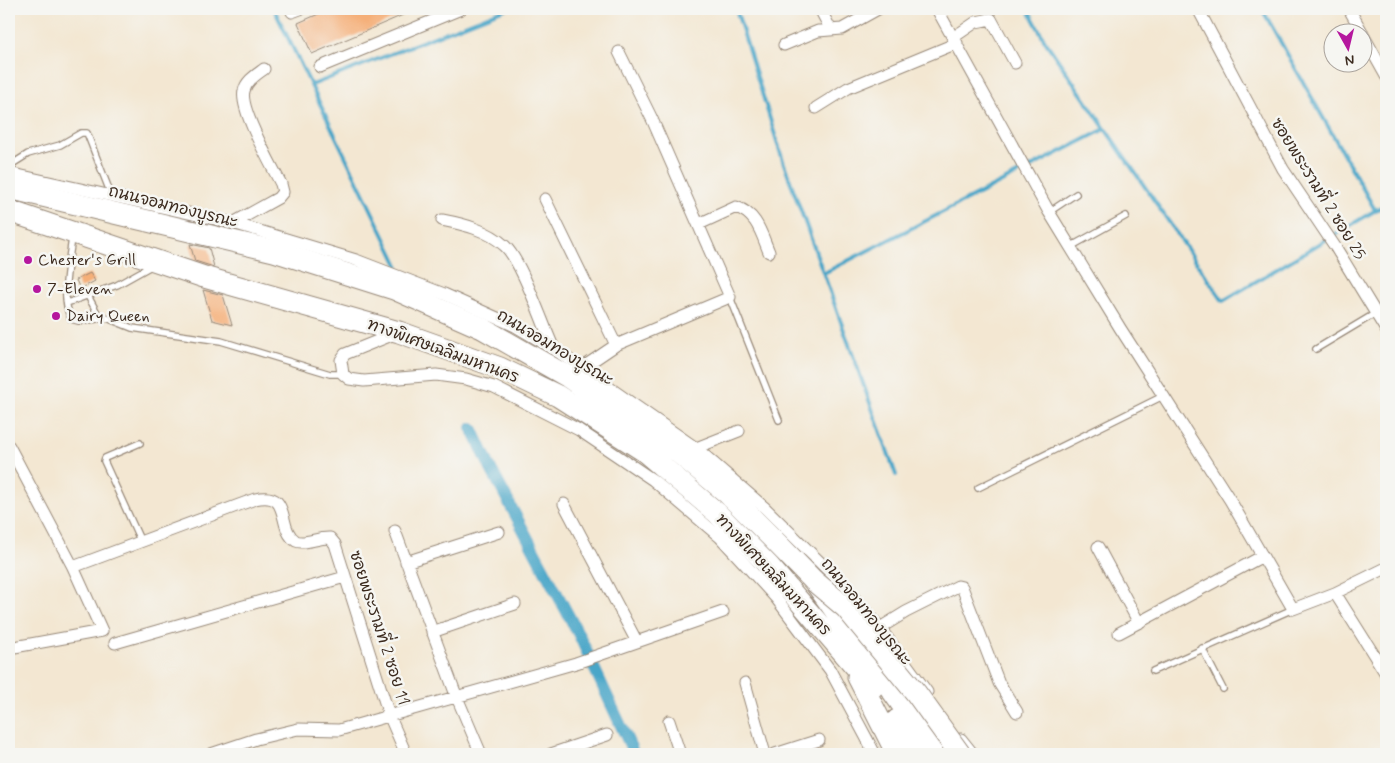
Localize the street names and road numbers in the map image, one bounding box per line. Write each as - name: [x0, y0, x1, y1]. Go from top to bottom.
- street label: ซอยพระรามที่ 2 ซอย 25: [1266, 111, 1375, 264]
- street label: ถนนจอมทองบูรณะ: [106, 181, 240, 234]
- street label: ถนนจอมทองบูรณะ: [492, 305, 617, 392]
- street label: ทางพิเศษเฉลิมมหานคร: [364, 313, 522, 388]
- street label: ทางพิเศษเฉลิมมหานคร: [711, 509, 836, 641]
- street label: ซอยพระรามที่ 2 ซอย 11: [344, 546, 420, 708]
- street label: ถนนจอมทองบูรณะ: [815, 554, 916, 671]

